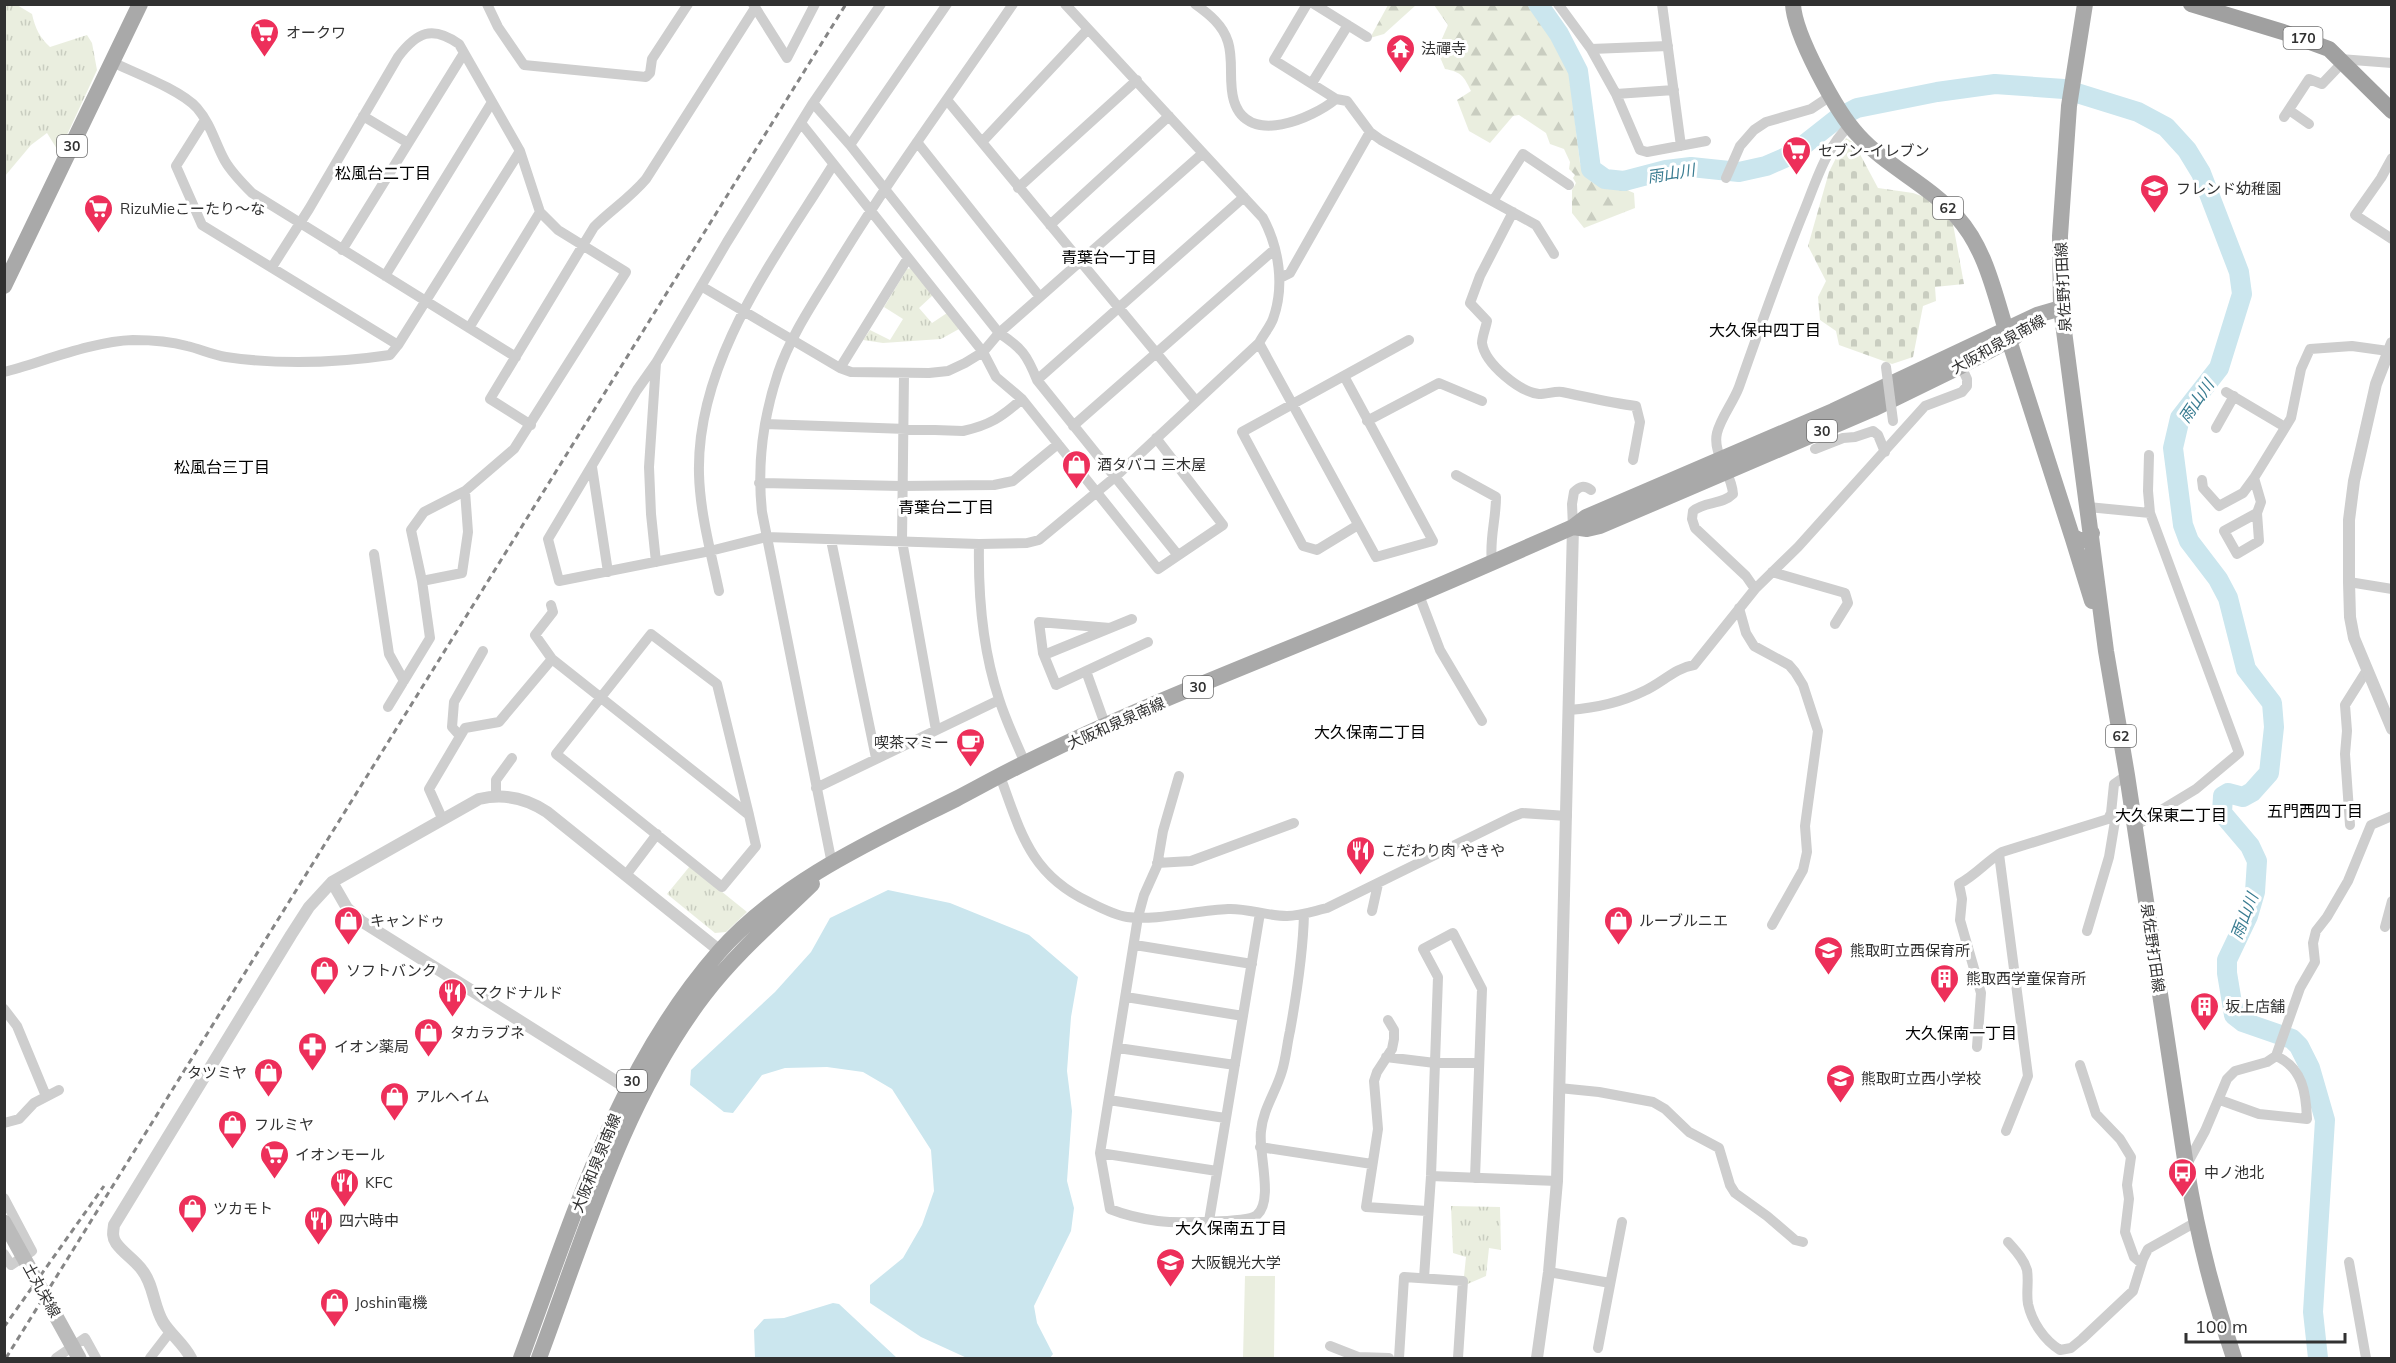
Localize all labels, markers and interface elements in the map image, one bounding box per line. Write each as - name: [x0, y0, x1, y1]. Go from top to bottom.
- supermarket icon: オークワ: [249, 16, 281, 58]
- place label: オークワ: [286, 23, 346, 42]
- road number: 170: [2284, 27, 2322, 49]
- temple icon: 法禪寺: [1384, 32, 1416, 74]
- place label: 法禪寺: [1421, 39, 1466, 58]
- supermarket icon: セブン-イレブン: [1781, 134, 1813, 176]
- road number: 30: [57, 135, 87, 157]
- place label: セブン-イレブン: [1818, 141, 1929, 160]
- water label: 雨山川: [1646, 159, 1698, 187]
- district label: 松風台二丁目: [335, 163, 431, 183]
- school or university icon: フレンド幼稚園: [2139, 172, 2171, 214]
- place label: フレンド幼稚園: [2176, 179, 2281, 198]
- supermarket icon: RizuMieこーたり～な: [83, 192, 115, 234]
- road number: 62: [1933, 197, 1963, 219]
- place label: RizuMieこーたり～な: [120, 199, 265, 218]
- street label: 泉佐野打田線: [2051, 242, 2075, 332]
- district label: 青葉台一丁目: [1061, 247, 1157, 267]
- street label: 大阪和泉泉南線: [1947, 310, 2049, 378]
- district label: 大久保中四丁目: [1709, 320, 1821, 340]
- water label: 雨山川: [2174, 374, 2219, 426]
- road number: 30: [1807, 420, 1837, 442]
- shop icon: 酒タバコ 三木屋: [1060, 448, 1092, 490]
- place label: 酒タバコ 三木屋: [1097, 455, 1206, 474]
- district label: 松風台三丁目: [174, 457, 270, 477]
- district label: 青葉台二丁目: [898, 497, 994, 517]
- road number: 30: [1183, 676, 1213, 698]
- street label: 大阪和泉泉南線: [1064, 693, 1168, 753]
- district label: 大久保南二丁目: [1314, 722, 1426, 742]
- road number: 62: [2106, 725, 2136, 747]
- cafe icon: 喫茶マミー: [954, 726, 986, 768]
- place label: 喫茶マミー: [874, 733, 949, 752]
- district label: 五門西四丁目: [2267, 801, 2363, 821]
- district label: 大久保東二丁目: [2115, 805, 2227, 825]
- restaurant icon: こだわり肉 やきや: [1344, 834, 1376, 876]
- place label: こだわり肉 やきや: [1381, 841, 1505, 860]
- water label: 雨山川: [2226, 888, 2263, 942]
- street label: 泉佐野打田線: [2137, 902, 2169, 994]
- shop icon: キャンドゥ: [333, 904, 365, 946]
- shop icon: ルーブルニエ: [1602, 904, 1634, 946]
- place label: キャンドゥ: [370, 911, 445, 930]
- place label: ルーブルニエ: [1639, 911, 1728, 930]
- school or university icon: 熊取町立西保育所: [1813, 934, 1845, 976]
- place label: 熊取町立西保育所: [1850, 941, 1970, 960]
- shop icon: ソフトバンク: [309, 954, 341, 996]
- place label: ソフトバンク: [346, 961, 437, 980]
- building icon: 熊取西学童保育所: [1929, 962, 1961, 1004]
- place label: 熊取西学童保育所: [1966, 969, 2086, 988]
- restaurant icon: マクドナルド: [436, 976, 468, 1018]
- place label: マクドナルド: [473, 983, 563, 1002]
- building icon: 坂上店舗: [2188, 990, 2220, 1032]
- place label: 坂上店舗: [2225, 997, 2285, 1016]
- shop icon: タカラブネ: [413, 1016, 445, 1058]
- place label: タカラブネ: [450, 1023, 525, 1042]
- district label: 大久保南一丁目: [1905, 1023, 2017, 1043]
- pharmacy icon: イオン薬局: [297, 1030, 329, 1072]
- place label: イオン薬局: [334, 1037, 409, 1056]
- shop icon: タツミヤ: [252, 1056, 284, 1098]
- school or university icon: 熊取町立西小学校: [1824, 1062, 1856, 1104]
- place label: タツミヤ: [187, 1063, 247, 1082]
- place label: 熊取町立西小学校: [1861, 1069, 1981, 1088]
- road number: 30: [617, 1070, 647, 1092]
- shop icon: アルヘイム: [378, 1080, 410, 1122]
- place label: アルヘイム: [415, 1087, 490, 1106]
- shop icon: フルミヤ: [217, 1108, 249, 1150]
- street label: 大阪和泉泉南線: [568, 1111, 624, 1215]
- place label: フルミヤ: [254, 1115, 314, 1134]
- supermarket icon: イオンモール: [258, 1138, 290, 1180]
- place label: イオンモール: [295, 1145, 385, 1164]
- bus stop icon: 中ノ池北: [2167, 1156, 2199, 1198]
- place label: 中ノ池北: [2204, 1163, 2264, 1182]
- restaurant icon: KFC: [328, 1166, 360, 1208]
- place label: KFC: [365, 1173, 393, 1192]
- shop icon: ツカモト: [176, 1192, 208, 1234]
- place label: ツカモト: [213, 1199, 273, 1218]
- restaurant icon: 四六時中: [302, 1204, 334, 1246]
- place label: 四六時中: [339, 1211, 399, 1230]
- district label: 大久保南五丁目: [1175, 1218, 1287, 1238]
- school or university icon: 大阪観光大学: [1154, 1246, 1186, 1288]
- place label: 大阪観光大学: [1191, 1253, 1281, 1272]
- street label: 土丸栄線: [19, 1259, 65, 1321]
- shop icon: Joshin電機: [318, 1286, 350, 1328]
- place label: Joshin電機: [355, 1293, 427, 1312]
- scale bar: [2186, 1306, 2345, 1344]
- text: 100 m: [2195, 1315, 2248, 1338]

